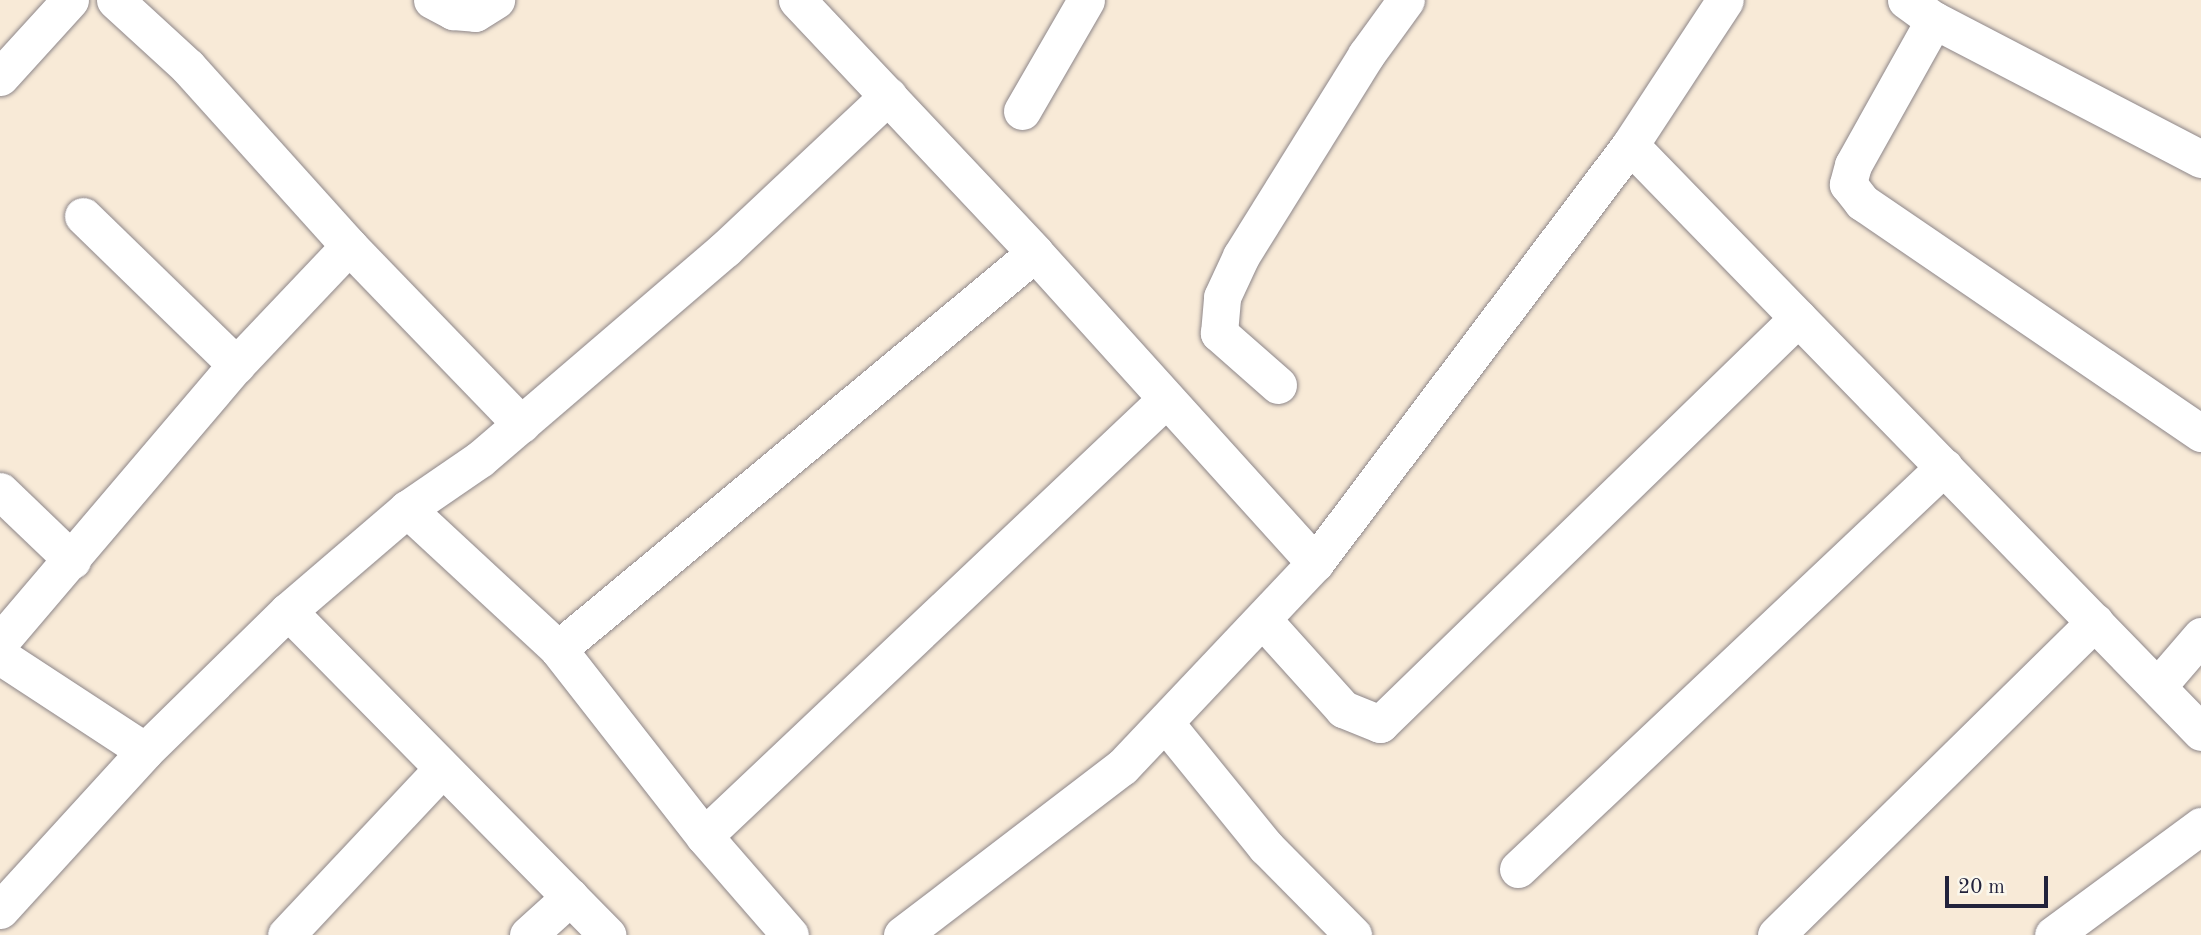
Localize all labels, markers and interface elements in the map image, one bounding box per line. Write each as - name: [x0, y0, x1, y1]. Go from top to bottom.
- scale bar: [1949, 862, 2052, 906]
- text: 20 m: [1958, 877, 2005, 898]

